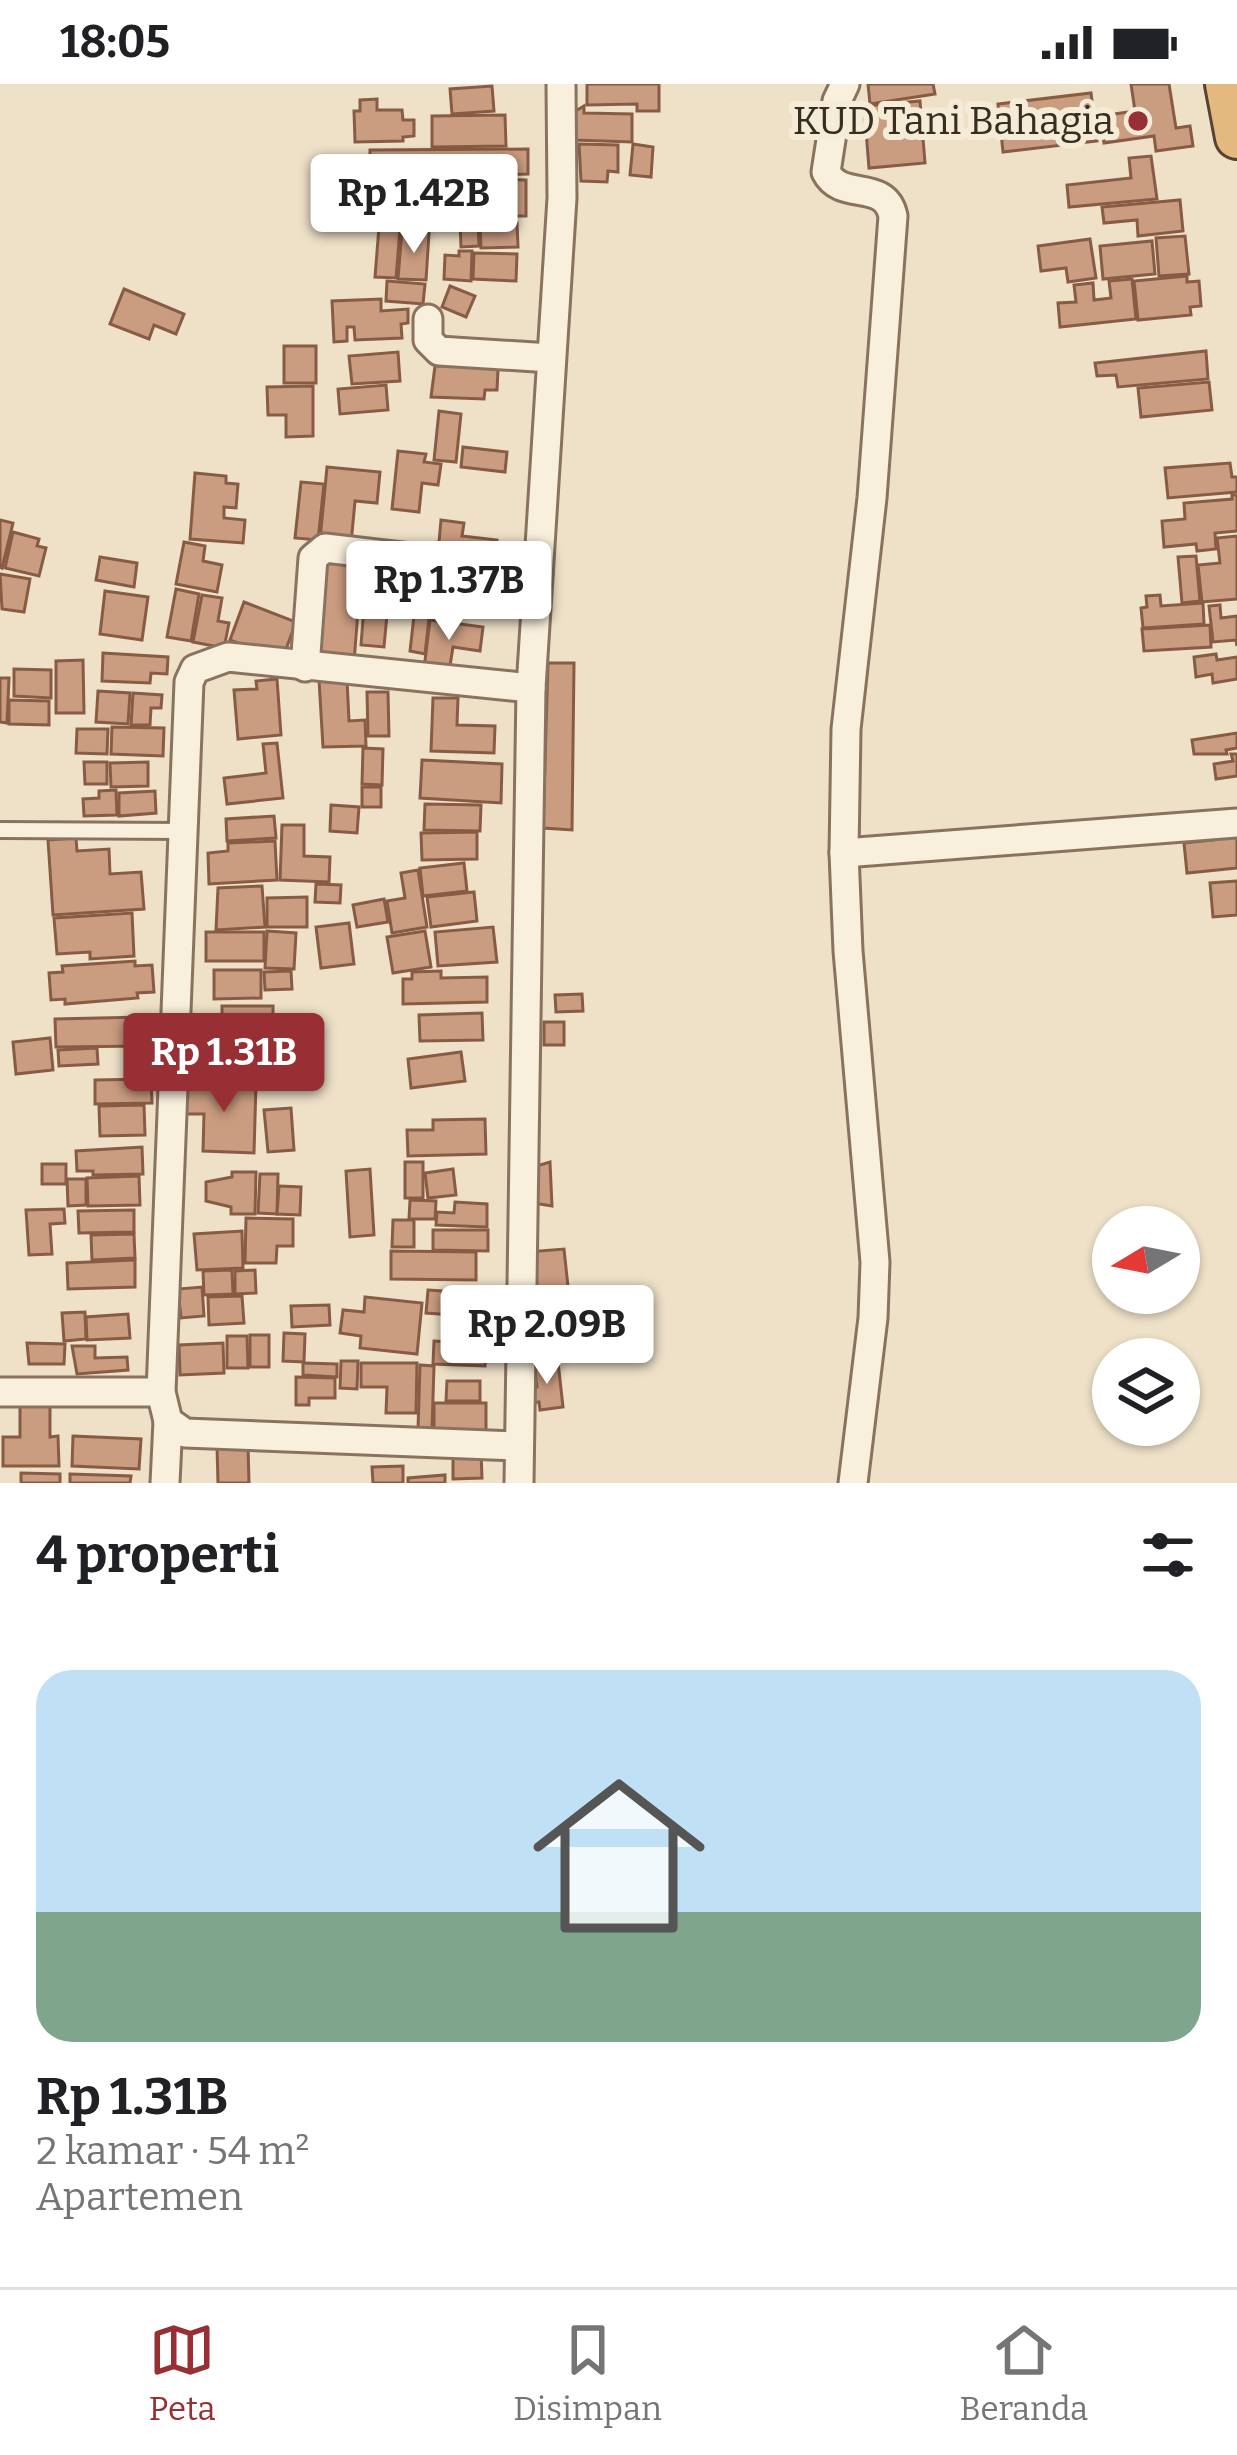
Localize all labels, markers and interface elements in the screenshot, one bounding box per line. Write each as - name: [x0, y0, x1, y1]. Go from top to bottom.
- text: 18:05: [60, 15, 170, 69]
- place label: KUD Tani Bahagia: [793, 98, 1114, 144]
- marker: KUD Tani Bahagia: [1125, 108, 1151, 134]
- pin: Rp 1.42B: [290, 154, 538, 256]
- text: Rp 1.42B: [338, 170, 490, 216]
- pin: Rp 1.37B: [325, 541, 573, 643]
- text: Rp 1.37B: [373, 557, 525, 603]
- pin: Rp 1.31B: [100, 1013, 348, 1115]
- text: Rp 1.31B: [150, 1029, 298, 1075]
- north arrow: [1092, 1206, 1200, 1314]
- map controls: [1092, 1206, 1200, 1446]
- pin: Rp 2.09B: [423, 1285, 671, 1387]
- text: Rp 2.09B: [468, 1301, 626, 1347]
- button: layers: [1092, 1338, 1200, 1446]
- icon: filters: [1135, 1522, 1201, 1588]
- text: 4 properti: [36, 1524, 279, 1586]
- icon: home: [511, 1748, 727, 1964]
- text: Rp 1.31B: [36, 2066, 229, 2128]
- text: 2 kamar · 54 m²: [36, 2128, 309, 2174]
- text: Apartemen: [36, 2174, 243, 2220]
- tab: Peta: [149, 2317, 216, 2429]
- tab: Disimpan: [513, 2317, 662, 2429]
- tab: Beranda: [960, 2317, 1088, 2429]

